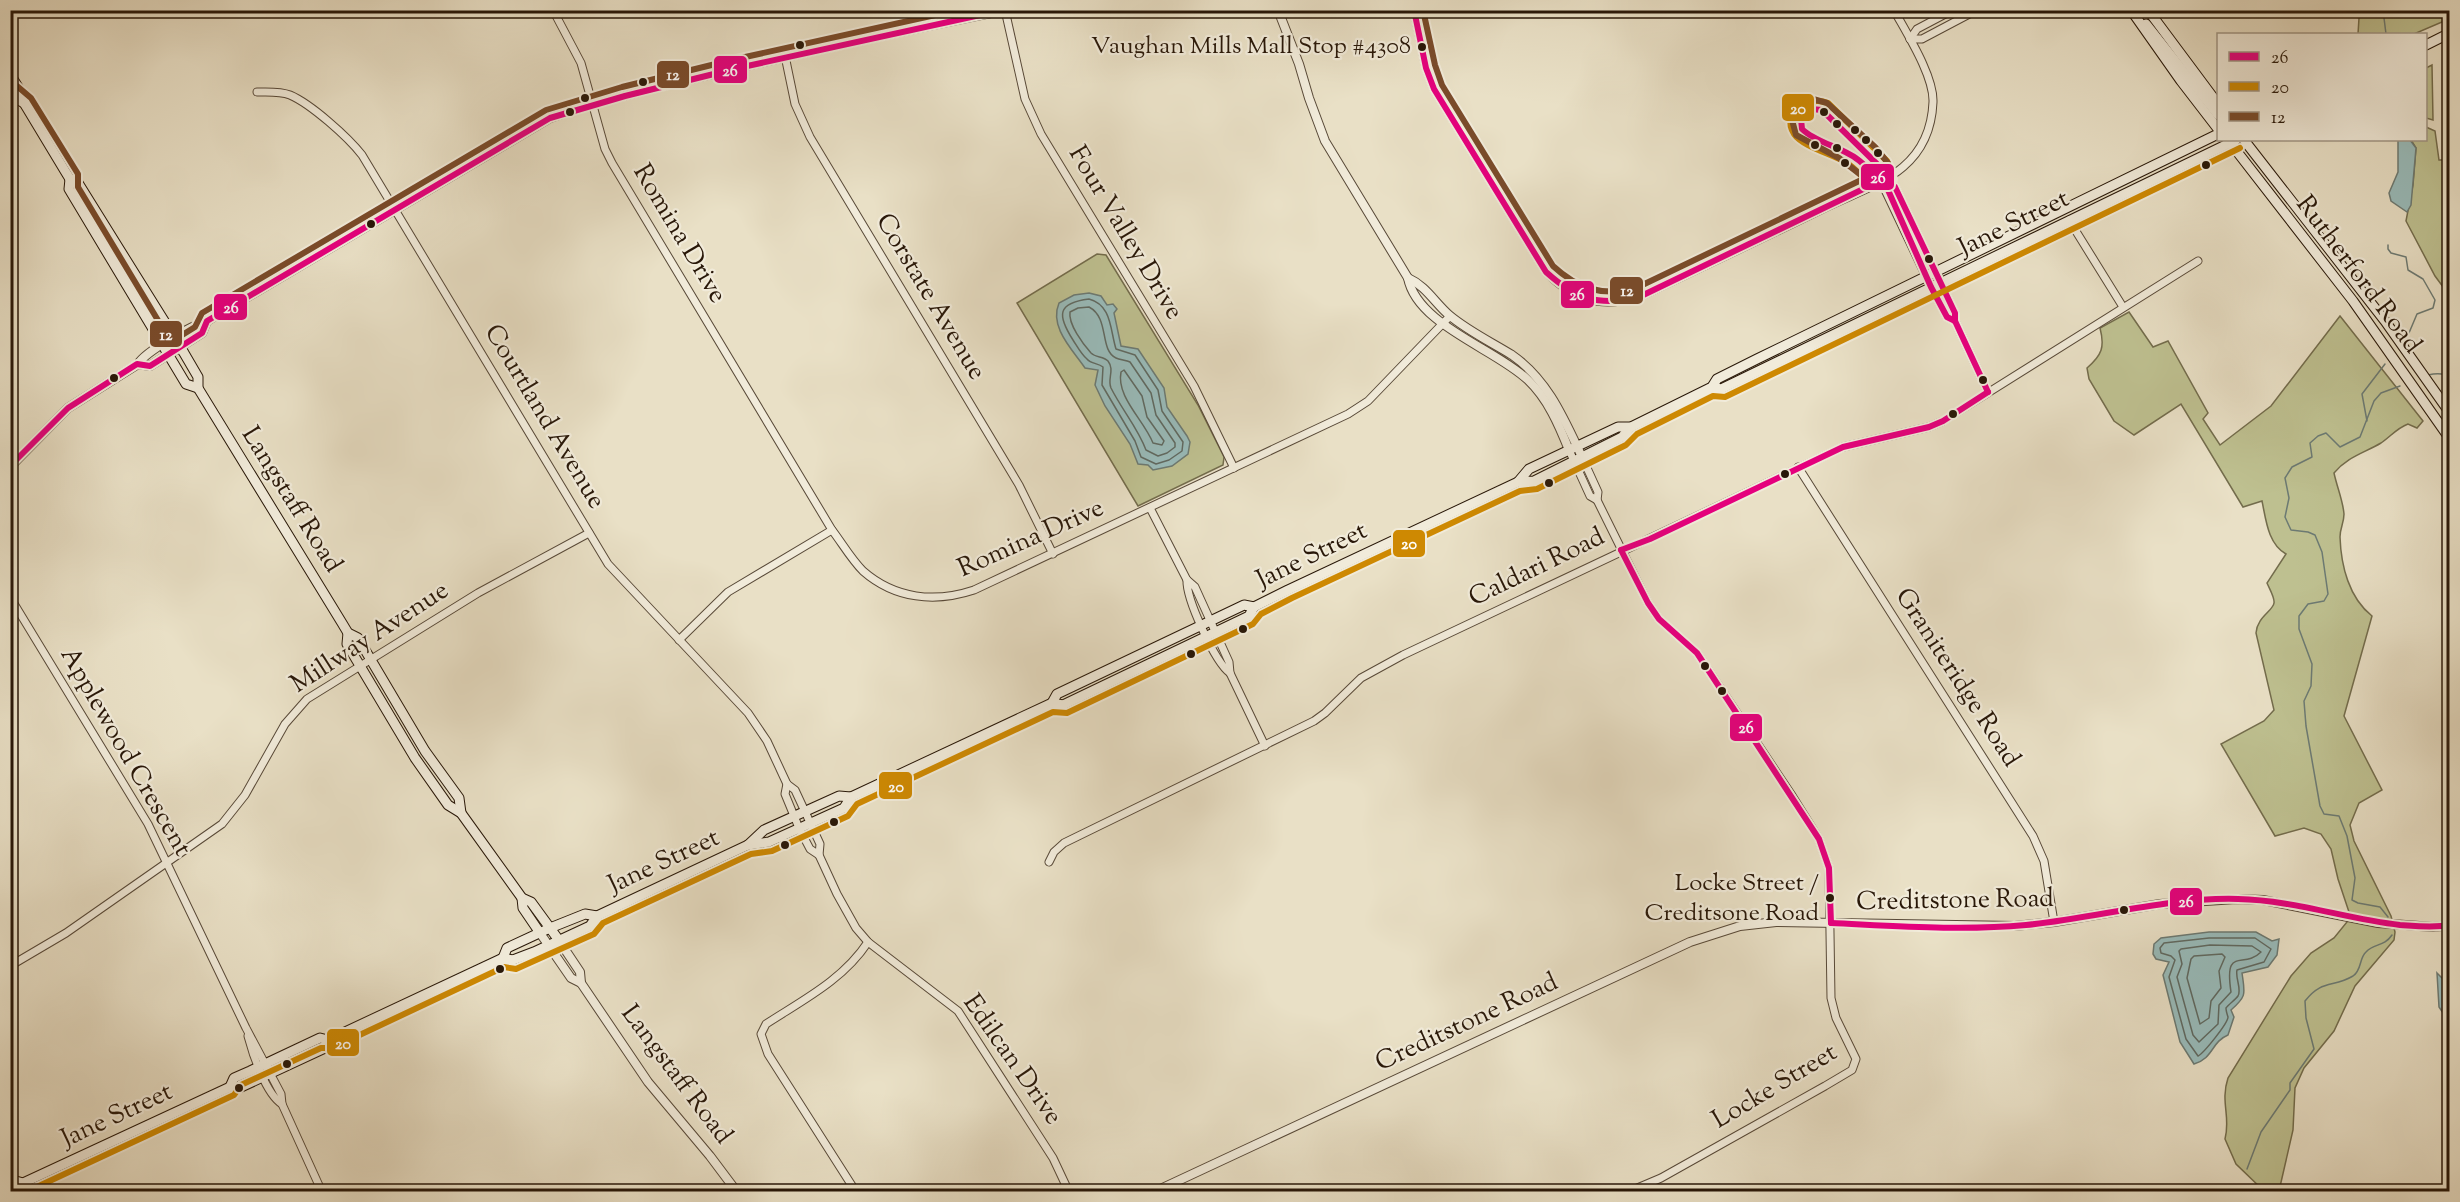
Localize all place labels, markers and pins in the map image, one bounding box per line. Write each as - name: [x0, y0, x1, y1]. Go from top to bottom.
- place label: Vaughan Mills Mall Stop #4308: [1091, 30, 1411, 64]
- unlabelled marker: [794, 39, 806, 51]
- marker: Vaughan Mills Mall Stop #4308: [1416, 41, 1428, 53]
- unlabelled marker: [637, 76, 649, 88]
- unlabelled marker: [579, 92, 591, 104]
- unlabelled marker: [564, 106, 576, 118]
- unlabelled marker: [1818, 106, 1830, 118]
- unlabelled marker: [1831, 118, 1843, 130]
- unlabelled marker: [1849, 124, 1861, 136]
- unlabelled marker: [1860, 134, 1872, 146]
- unlabelled marker: [1809, 139, 1821, 151]
- unlabelled marker: [1831, 142, 1843, 154]
- unlabelled marker: [1872, 147, 1884, 159]
- unlabelled marker: [1839, 157, 1851, 169]
- unlabelled marker: [2200, 159, 2212, 171]
- unlabelled marker: [365, 218, 377, 230]
- unlabelled marker: [1923, 253, 1935, 265]
- unlabelled marker: [108, 372, 120, 384]
- unlabelled marker: [1977, 374, 1989, 386]
- unlabelled marker: [1947, 408, 1959, 420]
- unlabelled marker: [1779, 468, 1791, 480]
- unlabelled marker: [1543, 477, 1555, 489]
- unlabelled marker: [1237, 623, 1249, 635]
- unlabelled marker: [1185, 648, 1197, 660]
- unlabelled marker: [1699, 660, 1711, 672]
- unlabelled marker: [1716, 685, 1728, 697]
- unlabelled marker: [828, 816, 840, 828]
- unlabelled marker: [779, 839, 791, 851]
- place label: Locke Street / Creditsone Road: [1645, 867, 1819, 931]
- marker: Locke Street / Creditsone Road: [1824, 892, 1836, 904]
- unlabelled marker: [2118, 904, 2130, 916]
- unlabelled marker: [494, 963, 506, 975]
- unlabelled marker: [281, 1058, 293, 1070]
- unlabelled marker: [233, 1082, 245, 1094]

